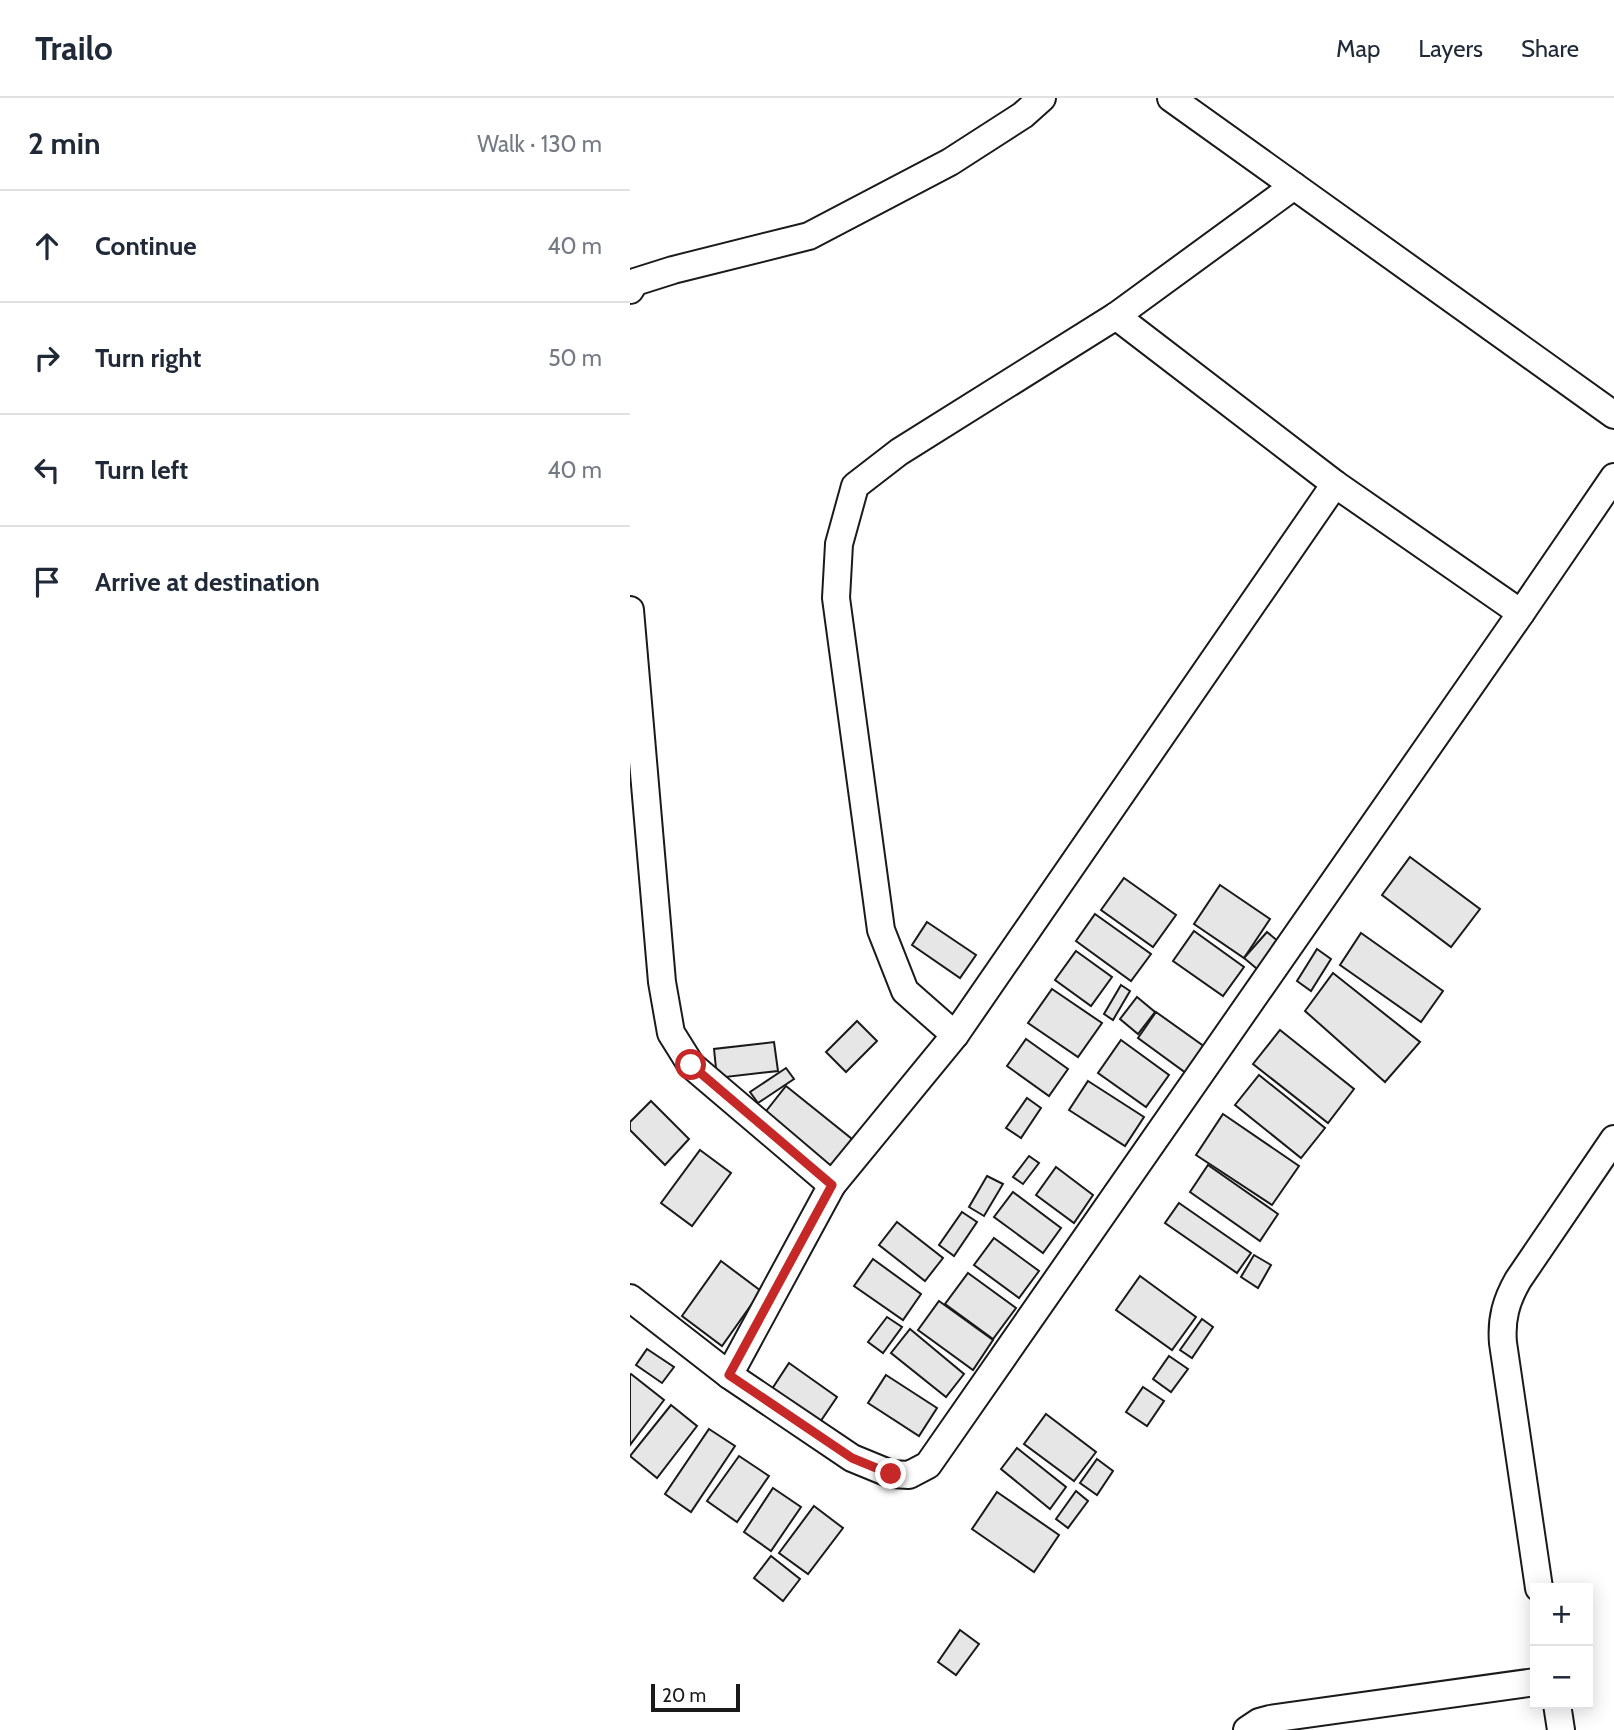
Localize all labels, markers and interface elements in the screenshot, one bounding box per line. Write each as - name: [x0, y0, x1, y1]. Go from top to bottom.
- text: Trailo: [35, 28, 113, 68]
- text: Map: [1336, 34, 1380, 63]
- text: Layers: [1418, 34, 1483, 63]
- text: Share: [1521, 34, 1579, 63]
- text: 2 min: [28, 125, 100, 162]
- text: Walk · 130 m: [477, 130, 602, 158]
- icon: ahead: [28, 227, 66, 265]
- text: Continue: [95, 230, 197, 262]
- text: 40 m: [547, 232, 602, 260]
- icon: right: [28, 339, 66, 377]
- text: Turn right: [95, 342, 201, 374]
- text: 50 m: [548, 344, 602, 372]
- icon: left: [28, 451, 66, 489]
- text: Turn left: [95, 454, 188, 486]
- text: 40 m: [547, 456, 602, 484]
- icon: arrive: [28, 563, 66, 601]
- text: Arrive at destination: [95, 566, 320, 598]
- route start: [675, 1049, 706, 1080]
- route end: [875, 1458, 906, 1489]
- map controls: [1530, 1583, 1593, 1709]
- button: +: [1530, 1583, 1593, 1646]
- button: −: [1530, 1646, 1593, 1709]
- scale bar: [651, 1681, 740, 1713]
- text: 20 m: [662, 1684, 706, 1707]

